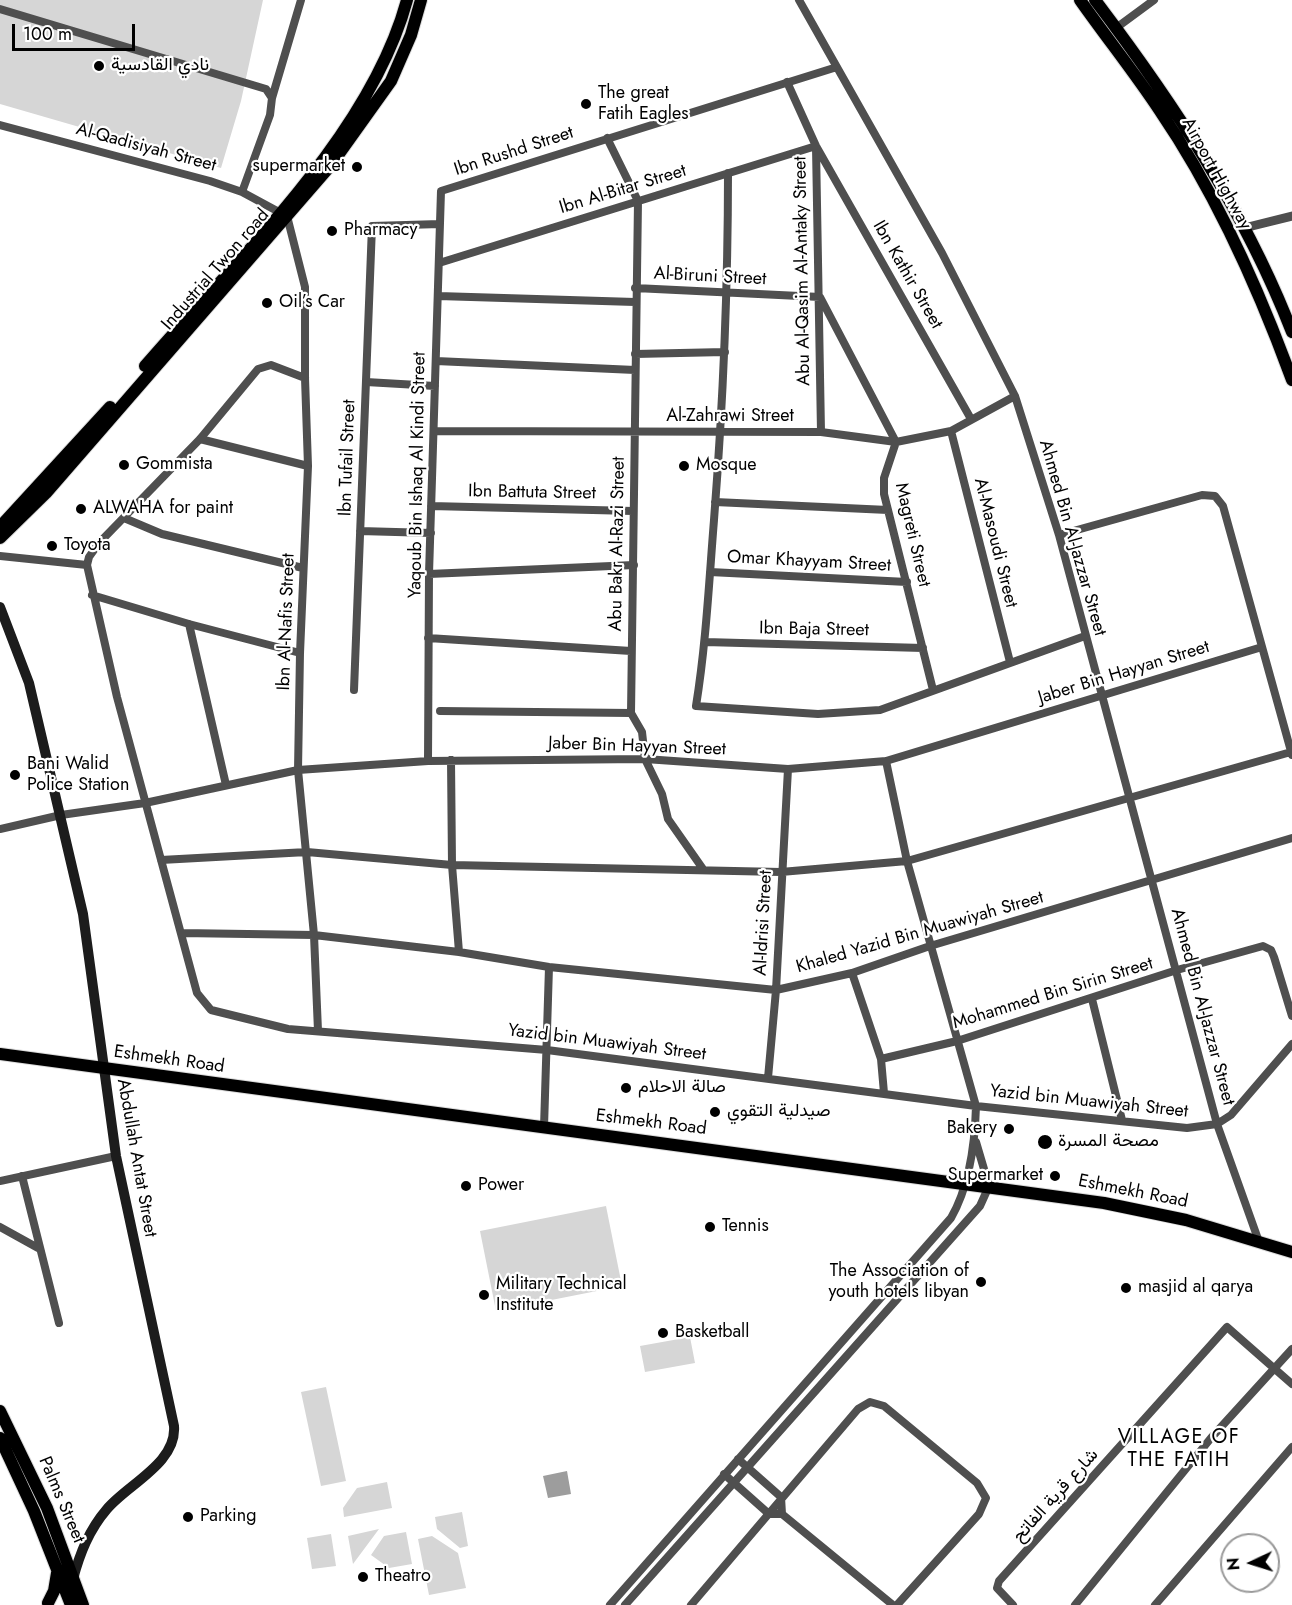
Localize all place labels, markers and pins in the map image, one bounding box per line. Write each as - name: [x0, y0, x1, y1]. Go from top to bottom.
- place label: نادي القادسية: [111, 55, 209, 77]
- marker: نادي القادسية: [92, 59, 106, 73]
- place label: The great Fatih Eagles: [598, 83, 688, 125]
- marker: The great Fatih Eagles: [579, 97, 593, 111]
- place label: supermarket: [252, 156, 345, 178]
- marker: supermarket: [350, 160, 364, 174]
- place label: Pharmacy: [344, 220, 417, 242]
- marker: Pharmacy: [325, 224, 339, 238]
- place label: Oil’s Car: [279, 292, 345, 314]
- marker: Oil’s Car: [260, 296, 274, 310]
- place label: Gommista: [136, 454, 213, 476]
- place label: Mosque: [696, 455, 757, 477]
- marker: Gommista: [117, 458, 131, 472]
- marker: Mosque: [677, 459, 691, 473]
- place label: ALWAHA for paint: [93, 498, 233, 520]
- marker: ALWAHA for paint: [74, 502, 88, 516]
- place label: Toyota: [64, 535, 111, 557]
- marker: Toyota: [45, 539, 59, 553]
- place label: Bani Walid Police Station: [27, 754, 129, 796]
- marker: Bani Walid Police Station: [8, 768, 22, 782]
- place label: صالة الاحلام: [638, 1077, 726, 1099]
- marker: صالة الاحلام: [619, 1081, 633, 1095]
- place label: صيدلية التقوي: [727, 1101, 831, 1123]
- marker: صيدلية التقوي: [708, 1105, 722, 1119]
- place label: Bakery: [947, 1118, 997, 1140]
- marker: Bakery: [1002, 1122, 1016, 1136]
- place label: مصحة المسرة: [1058, 1131, 1159, 1153]
- marker: مصحة المسرة: [1036, 1133, 1054, 1151]
- place label: Supermarket: [948, 1165, 1043, 1187]
- marker: Supermarket: [1048, 1169, 1062, 1183]
- place label: Power: [478, 1175, 524, 1197]
- marker: Power: [459, 1179, 473, 1193]
- place label: Tennis: [722, 1216, 769, 1238]
- marker: Tennis: [703, 1220, 717, 1234]
- place label: The Association of youth hotels libyan: [828, 1261, 969, 1304]
- place label: Military Technical Institute: [496, 1274, 627, 1316]
- marker: The Association of youth hotels libyan: [974, 1275, 988, 1289]
- place label: masjid al qarya: [1138, 1277, 1253, 1299]
- marker: masjid al qarya: [1119, 1281, 1133, 1295]
- marker: Military Technical Institute: [477, 1288, 491, 1302]
- place label: Basketball: [675, 1322, 749, 1344]
- marker: Basketball: [656, 1326, 670, 1340]
- place label: Parking: [200, 1506, 256, 1528]
- marker: Parking: [181, 1510, 195, 1524]
- place label: Theatro: [375, 1566, 431, 1588]
- marker: Theatro: [356, 1570, 370, 1584]

